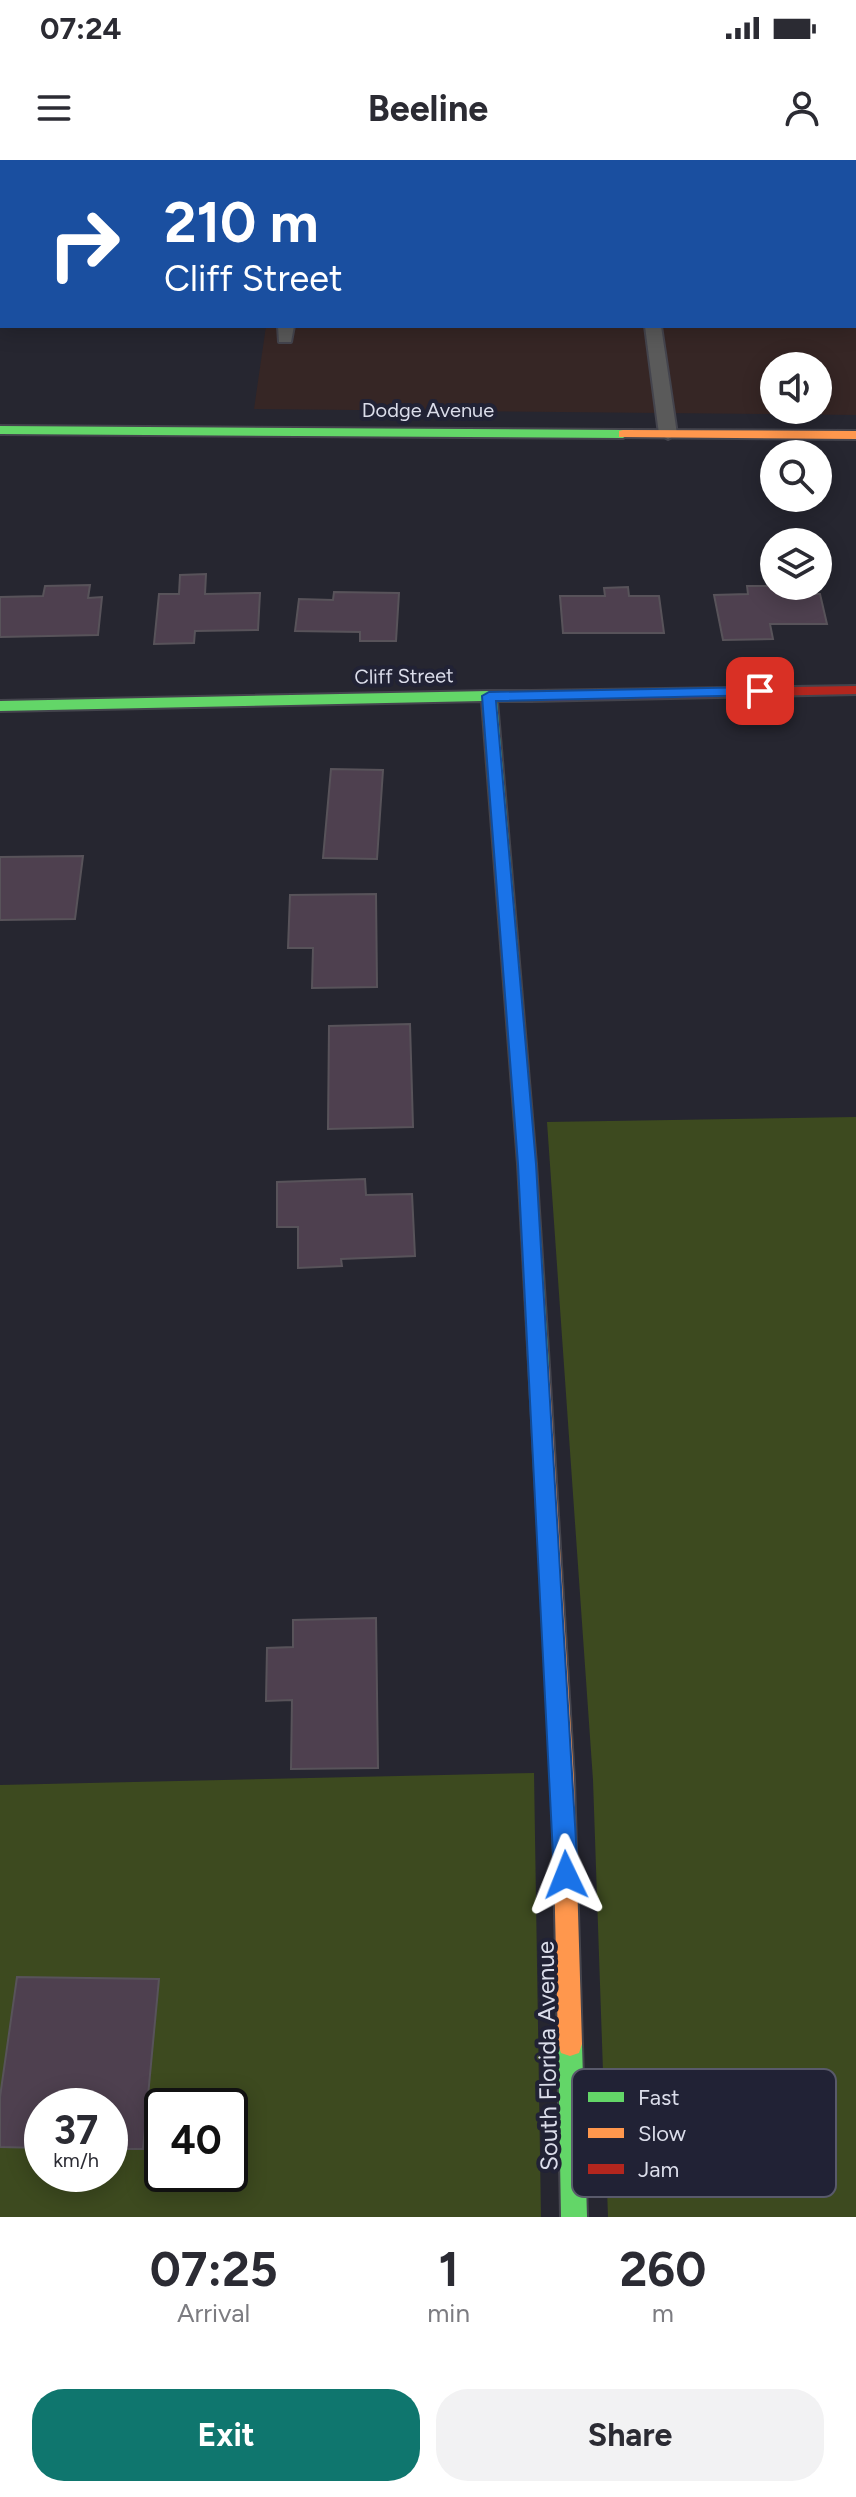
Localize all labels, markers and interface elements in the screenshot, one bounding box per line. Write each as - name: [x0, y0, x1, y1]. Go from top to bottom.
- text: 07:24: [40, 10, 122, 47]
- icon: menu: [32, 86, 76, 130]
- icon: person: [780, 86, 824, 130]
- text: Beeline: [368, 87, 488, 130]
- text: 210 m: [164, 189, 319, 256]
- icon: right: [32, 192, 136, 296]
- text: Cliff Street: [164, 257, 343, 300]
- map controls: [760, 352, 832, 600]
- button: sound: [760, 352, 832, 424]
- street label: Dodge Avenue: [362, 398, 494, 422]
- button: search: [760, 440, 832, 512]
- button: layers: [760, 528, 832, 600]
- pin: [726, 657, 794, 725]
- street label: Cliff Street: [354, 663, 454, 689]
- icon: arrive: [738, 669, 782, 713]
- position arrow: [524, 1833, 608, 1917]
- street label: South Florida Avenue: [530, 1941, 564, 2171]
- legend: [572, 2069, 836, 2197]
- text: Fast: [638, 2084, 680, 2111]
- speed limit sign: 40: [144, 2088, 248, 2192]
- text: 37: [54, 2106, 98, 2154]
- text: Slow: [638, 2120, 687, 2147]
- text: km/h: [53, 2148, 99, 2172]
- text: Jam: [638, 2156, 679, 2183]
- text: 07:25: [150, 2240, 278, 2298]
- text: 1: [438, 2240, 459, 2298]
- text: 260: [620, 2240, 706, 2298]
- text: Arrival: [177, 2297, 250, 2329]
- text: min: [427, 2297, 470, 2329]
- text: m: [652, 2297, 674, 2329]
- button: Exit: [32, 2389, 420, 2481]
- button: Share: [436, 2389, 824, 2481]

